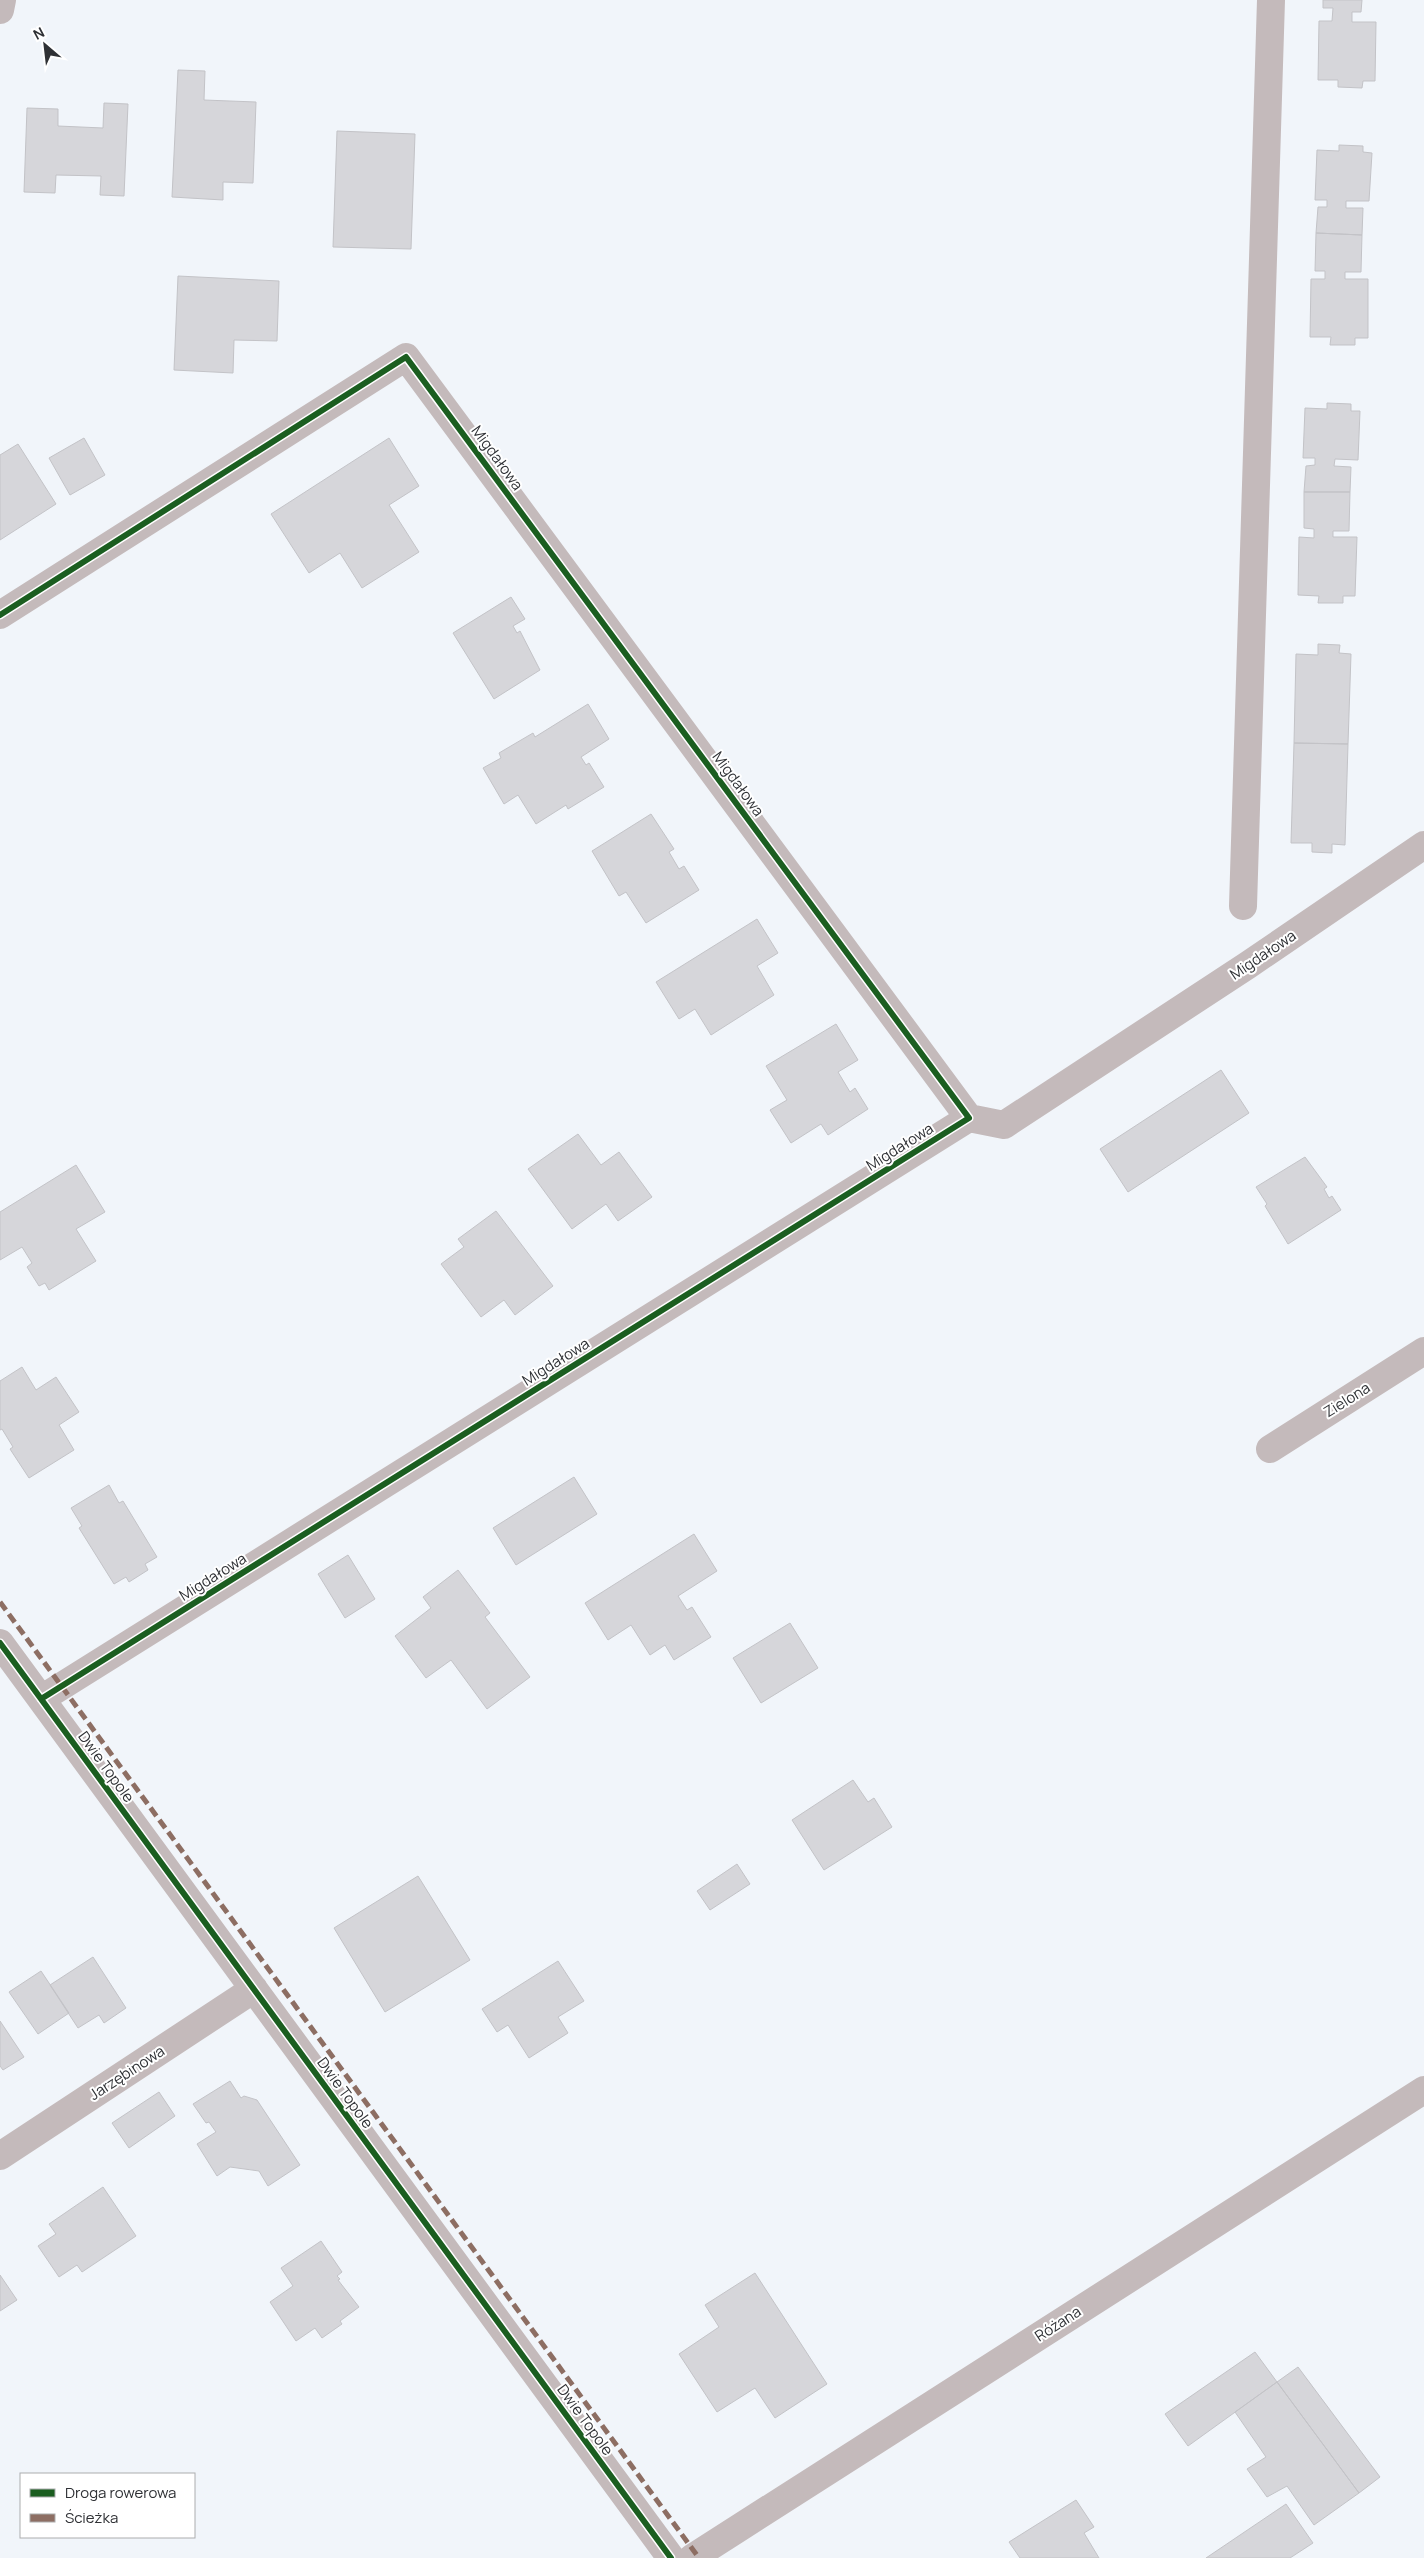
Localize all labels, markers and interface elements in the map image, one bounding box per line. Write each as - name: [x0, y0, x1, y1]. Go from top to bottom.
- north arrow: [20, 20, 70, 70]
- text: N: [30, 22, 48, 44]
- street label: Migdałowa: [467, 421, 528, 494]
- street label: Migdałowa: [708, 747, 769, 820]
- street label: Migdałowa: [1226, 925, 1300, 984]
- street label: Migdałowa: [862, 1118, 937, 1175]
- street label: Migdałowa: [518, 1333, 593, 1390]
- street label: Zielona: [1319, 1377, 1374, 1422]
- street label: Migdałowa: [175, 1548, 250, 1605]
- street label: Dwie Topole: [73, 1727, 140, 1807]
- street label: Jarzębinowa: [85, 2040, 169, 2105]
- street label: Dwie Topole: [312, 2053, 379, 2133]
- street label: Różana: [1031, 2301, 1085, 2346]
- street label: Dwie Topole: [552, 2380, 619, 2460]
- legend: [20, 2473, 195, 2538]
- text: Droga rowerowa: [65, 2482, 176, 2503]
- text: Ścieżka: [65, 2507, 118, 2528]

